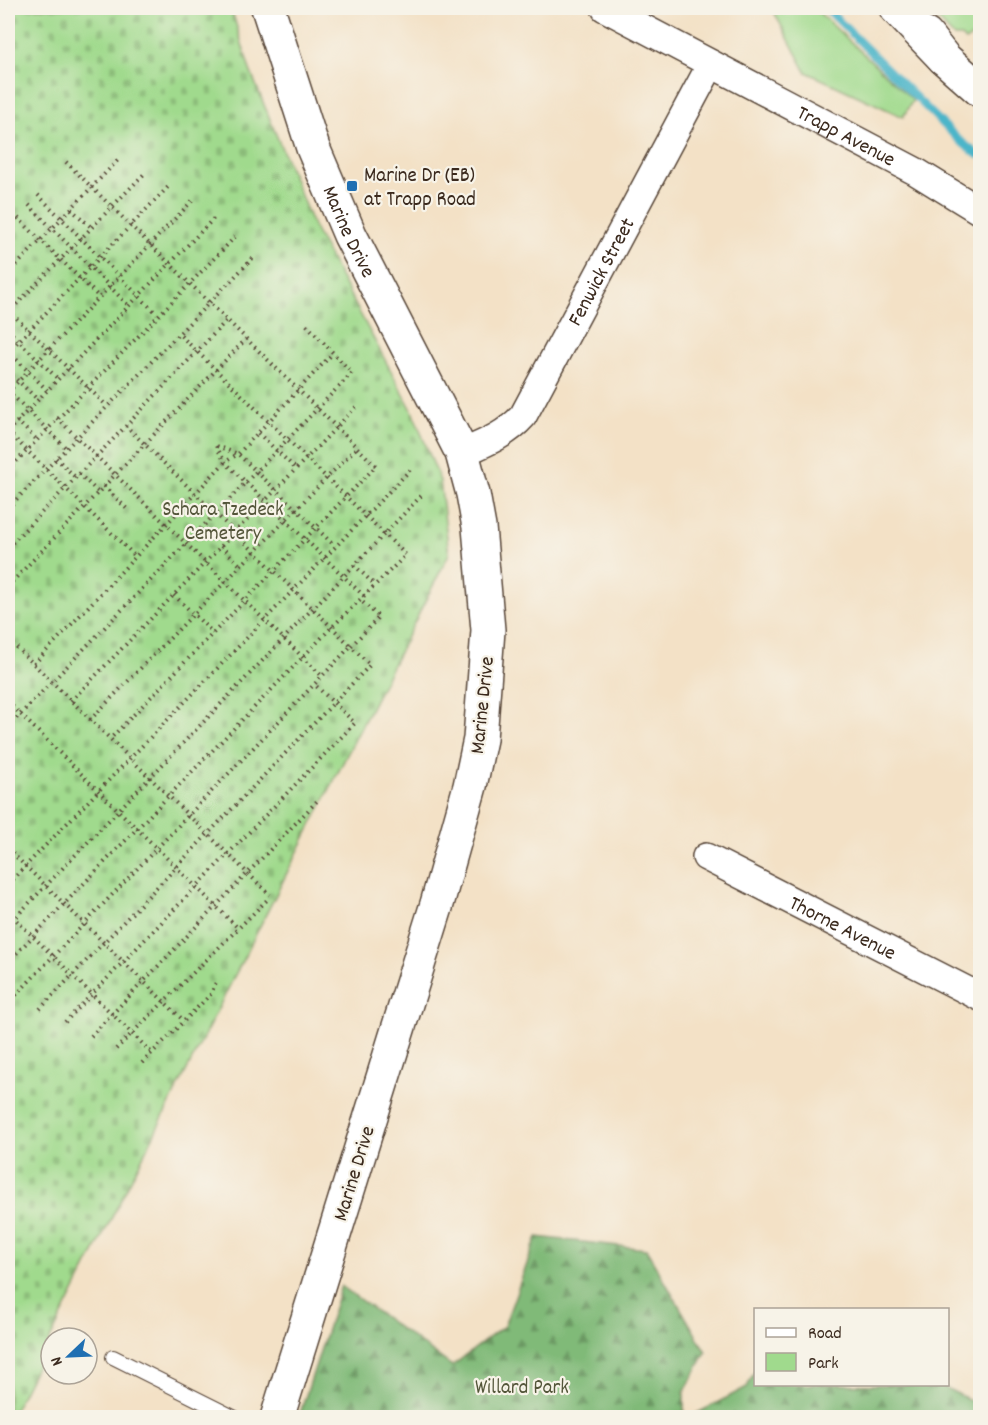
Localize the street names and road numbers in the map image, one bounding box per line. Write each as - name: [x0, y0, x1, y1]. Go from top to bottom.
- street label: Trapp Avenue: [791, 99, 900, 176]
- street label: Marine Drive: [313, 182, 381, 284]
- street label: Fenwick Street: [562, 213, 644, 332]
- street label: Marine Drive: [464, 655, 504, 756]
- street label: Thorne Avenue: [783, 890, 900, 970]
- street label: Marine Drive: [327, 1123, 385, 1225]

